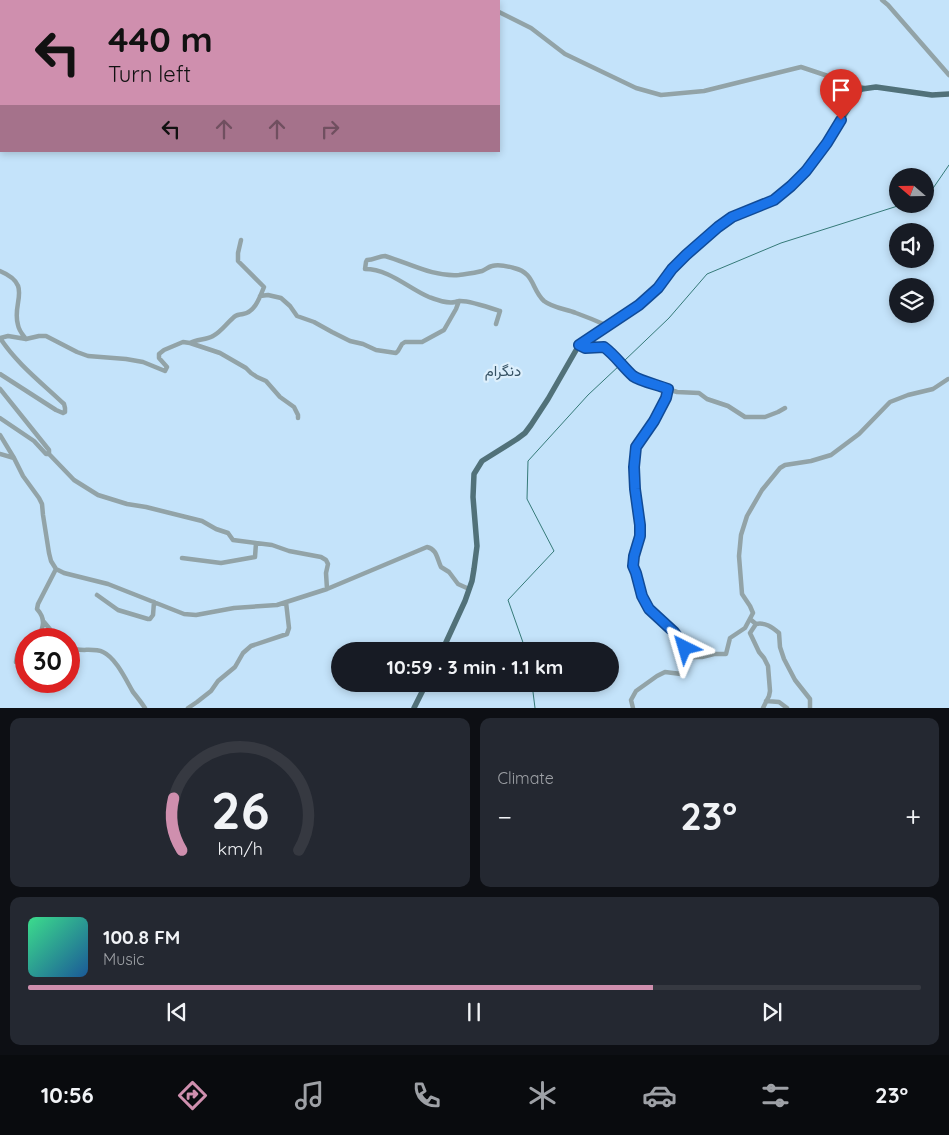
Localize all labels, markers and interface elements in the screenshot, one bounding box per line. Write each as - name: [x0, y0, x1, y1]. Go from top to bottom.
- text: 440 m: [108, 17, 213, 61]
- icon: left: [25, 20, 90, 85]
- text: Turn left: [108, 60, 191, 88]
- pin: [820, 69, 862, 120]
- icon: arrive: [827, 76, 855, 104]
- icon: left: [157, 115, 185, 143]
- icon: ahead: [210, 115, 238, 143]
- icon: ahead: [263, 115, 291, 143]
- icon: right: [316, 115, 344, 143]
- north arrow: [889, 168, 934, 212]
- map controls: [889, 168, 934, 323]
- button: sound: [889, 223, 934, 268]
- button: layers: [889, 278, 934, 323]
- district label: دنگرام: [485, 361, 521, 381]
- position arrow: [658, 621, 710, 673]
- speed limit sign: 30: [15, 628, 80, 693]
- text: 10:59 · 3 min · 1.1 km: [387, 655, 563, 679]
- text: Climate: [498, 768, 554, 788]
- text: 26: [211, 777, 269, 842]
- text: 23°: [680, 792, 737, 840]
- text: −: [498, 799, 512, 834]
- text: +: [905, 799, 921, 834]
- text: km/h: [217, 837, 262, 859]
- text: 100.8 FM: [103, 925, 180, 949]
- text: Music: [103, 949, 145, 969]
- icon: previous: [163, 998, 191, 1026]
- icon: pause: [460, 998, 488, 1026]
- icon: next: [758, 998, 786, 1026]
- icon: directions: [175, 1078, 210, 1113]
- icon: music: [292, 1078, 327, 1113]
- icon: phone: [409, 1078, 444, 1113]
- icon: climate: [525, 1078, 560, 1113]
- icon: car: [642, 1078, 677, 1113]
- icon: filters: [758, 1078, 793, 1113]
- text: 10:56: [41, 1081, 94, 1109]
- text: 23°: [875, 1081, 908, 1109]

